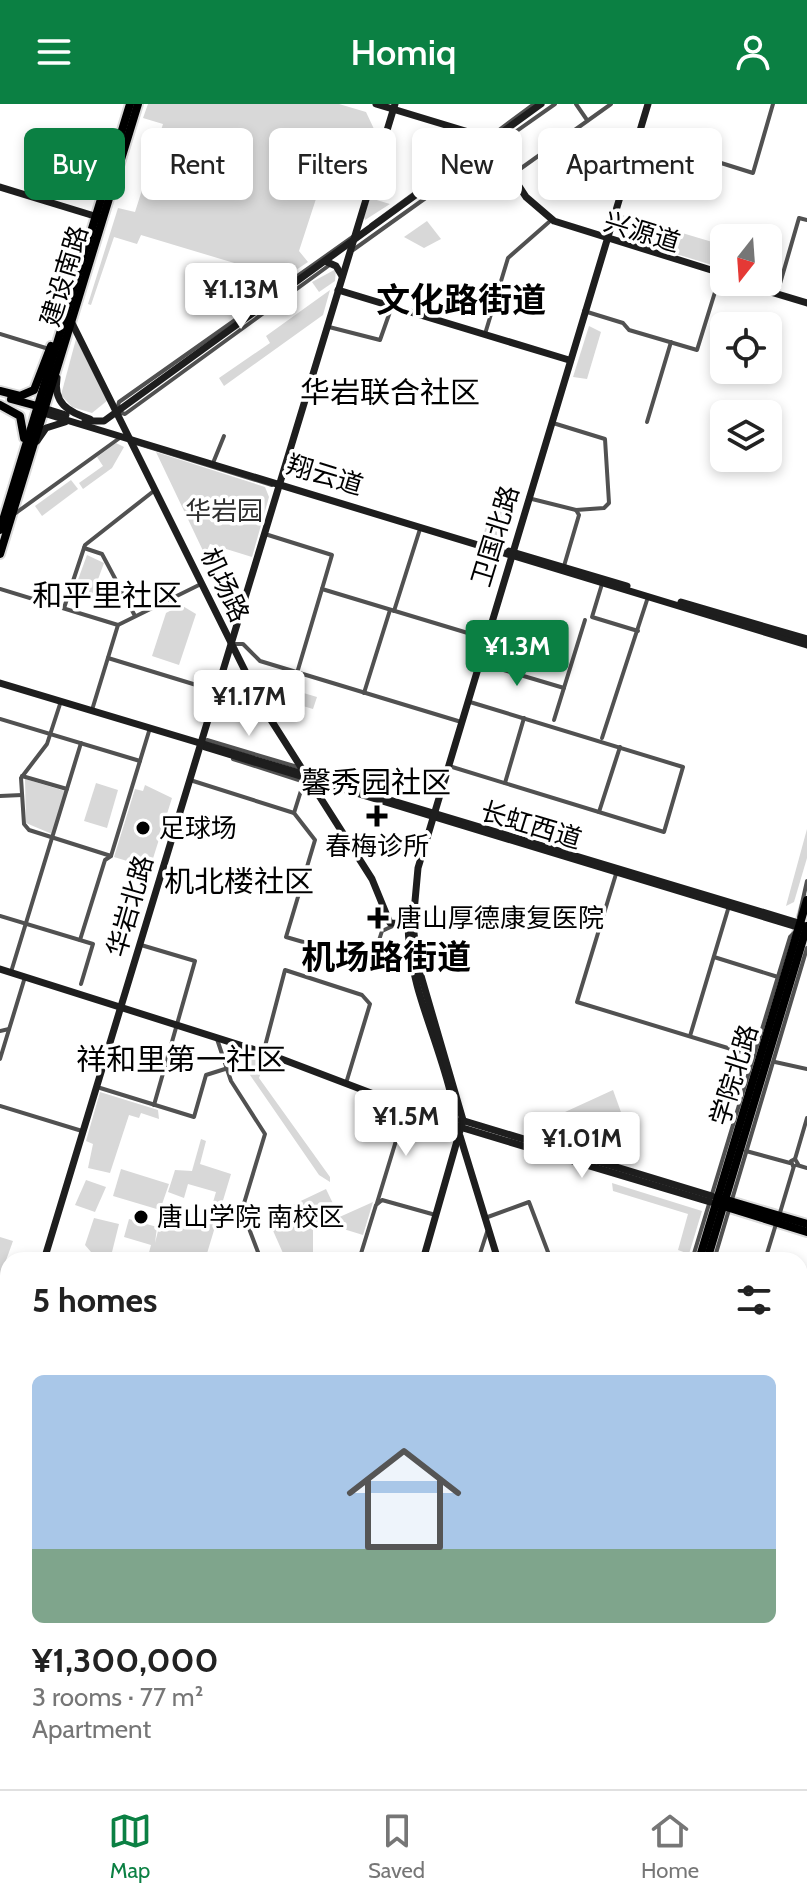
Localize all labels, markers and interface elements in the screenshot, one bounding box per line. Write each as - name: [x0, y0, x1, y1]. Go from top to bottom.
- icon: menu: [32, 30, 76, 74]
- text: Homiq: [351, 30, 456, 74]
- icon: person: [731, 30, 775, 74]
- chip: Buy: [24, 128, 125, 200]
- chip: Rent: [141, 128, 253, 200]
- chip: Filters: [269, 128, 396, 200]
- chip: New: [412, 128, 522, 200]
- chip: Apartment: [538, 128, 722, 200]
- street label: 兴源道: [600, 205, 684, 259]
- street label: 建设南路: [33, 222, 95, 330]
- north arrow: [710, 224, 782, 296]
- map controls: [710, 224, 782, 472]
- pin: ¥1.13M: [176, 263, 306, 331]
- text: ¥1.13M: [203, 273, 279, 305]
- district label: 文化路街道: [376, 279, 546, 321]
- button: locate: [710, 312, 782, 384]
- district label: 华岩联合社区: [300, 374, 480, 411]
- button: layers: [710, 400, 782, 472]
- street label: 翔云道: [283, 448, 367, 502]
- street label: 卫国北路: [464, 482, 526, 590]
- park label: 华岩园: [185, 495, 263, 527]
- street label: 机场路: [194, 543, 256, 627]
- district label: 和平里社区: [32, 577, 182, 614]
- pin: ¥1.3M: [461, 620, 573, 688]
- text: ¥1.3M: [484, 630, 550, 662]
- pin: ¥1.17M: [184, 670, 314, 738]
- text: ¥1.17M: [212, 680, 286, 712]
- district label: 馨秀园社区: [301, 764, 451, 801]
- street label: 长虹西道: [477, 794, 585, 856]
- marker: 春梅诊所: [366, 805, 388, 827]
- place label: 足球场: [159, 812, 237, 844]
- marker: 足球场: [134, 819, 152, 837]
- place label: 春梅诊所: [325, 830, 429, 862]
- street label: 华岩北路: [100, 852, 160, 960]
- district label: 机北楼社区: [164, 863, 314, 900]
- place label: 唐山厚德康复医院: [396, 902, 604, 934]
- marker: 唐山厚德康复医院: [367, 907, 389, 929]
- district label: 机场路街道: [301, 936, 471, 978]
- street label: 学院北路: [703, 1021, 765, 1129]
- district label: 祥和里第一社区: [76, 1041, 286, 1078]
- pin: ¥1.5M: [350, 1090, 462, 1158]
- text: ¥1.5M: [373, 1100, 439, 1132]
- pin: ¥1.01M: [517, 1112, 647, 1180]
- text: ¥1.01M: [542, 1122, 622, 1154]
- place label: 唐山学院 南校区: [157, 1201, 345, 1233]
- marker: 唐山学院 南校区: [132, 1208, 150, 1226]
- icon: filters: [732, 1278, 776, 1322]
- text: 5 homes: [32, 1279, 157, 1321]
- icon: home: [332, 1427, 476, 1571]
- text: ¥1,300,000: [32, 1639, 219, 1681]
- text: 3 rooms · 77 m²: [32, 1681, 203, 1713]
- text: Apartment: [32, 1713, 151, 1745]
- tab: Map: [108, 1809, 152, 1884]
- tab: Saved: [368, 1809, 425, 1884]
- tab: Home: [641, 1809, 699, 1884]

